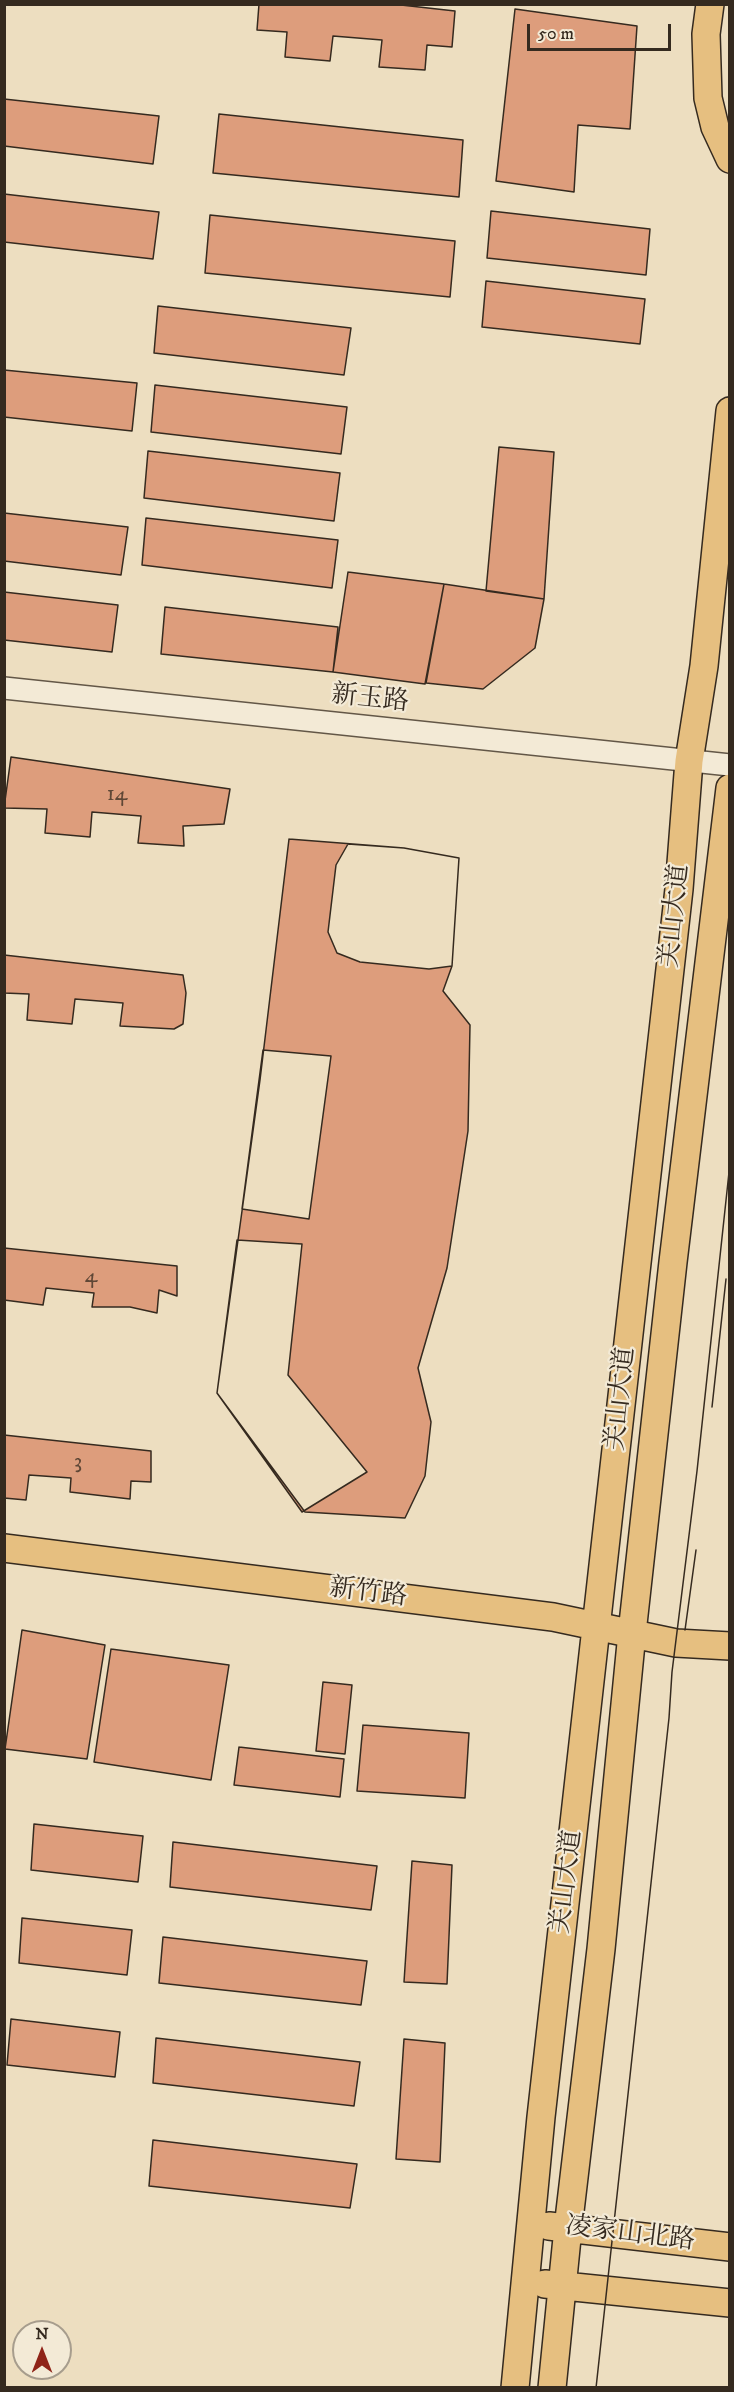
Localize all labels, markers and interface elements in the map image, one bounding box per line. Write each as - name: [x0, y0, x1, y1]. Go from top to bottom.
- scale bar: [530, 12, 674, 50]
- text: 50 m: [538, 23, 574, 45]
- street label: 新玉路: [330, 680, 410, 720]
- house number: 14: [107, 782, 127, 808]
- street label: 关山大道: [655, 863, 697, 969]
- house number: 4: [85, 1264, 97, 1290]
- street label: 关山大道: [601, 1346, 643, 1452]
- house number: 3: [74, 1450, 82, 1476]
- street label: 新竹路: [327, 1574, 409, 1614]
- street label: 关山大道: [546, 1828, 590, 1936]
- street label: 凌家山北路: [564, 2212, 696, 2258]
- north arrow: [12, 2320, 72, 2380]
- text: N: [35, 2324, 49, 2344]

